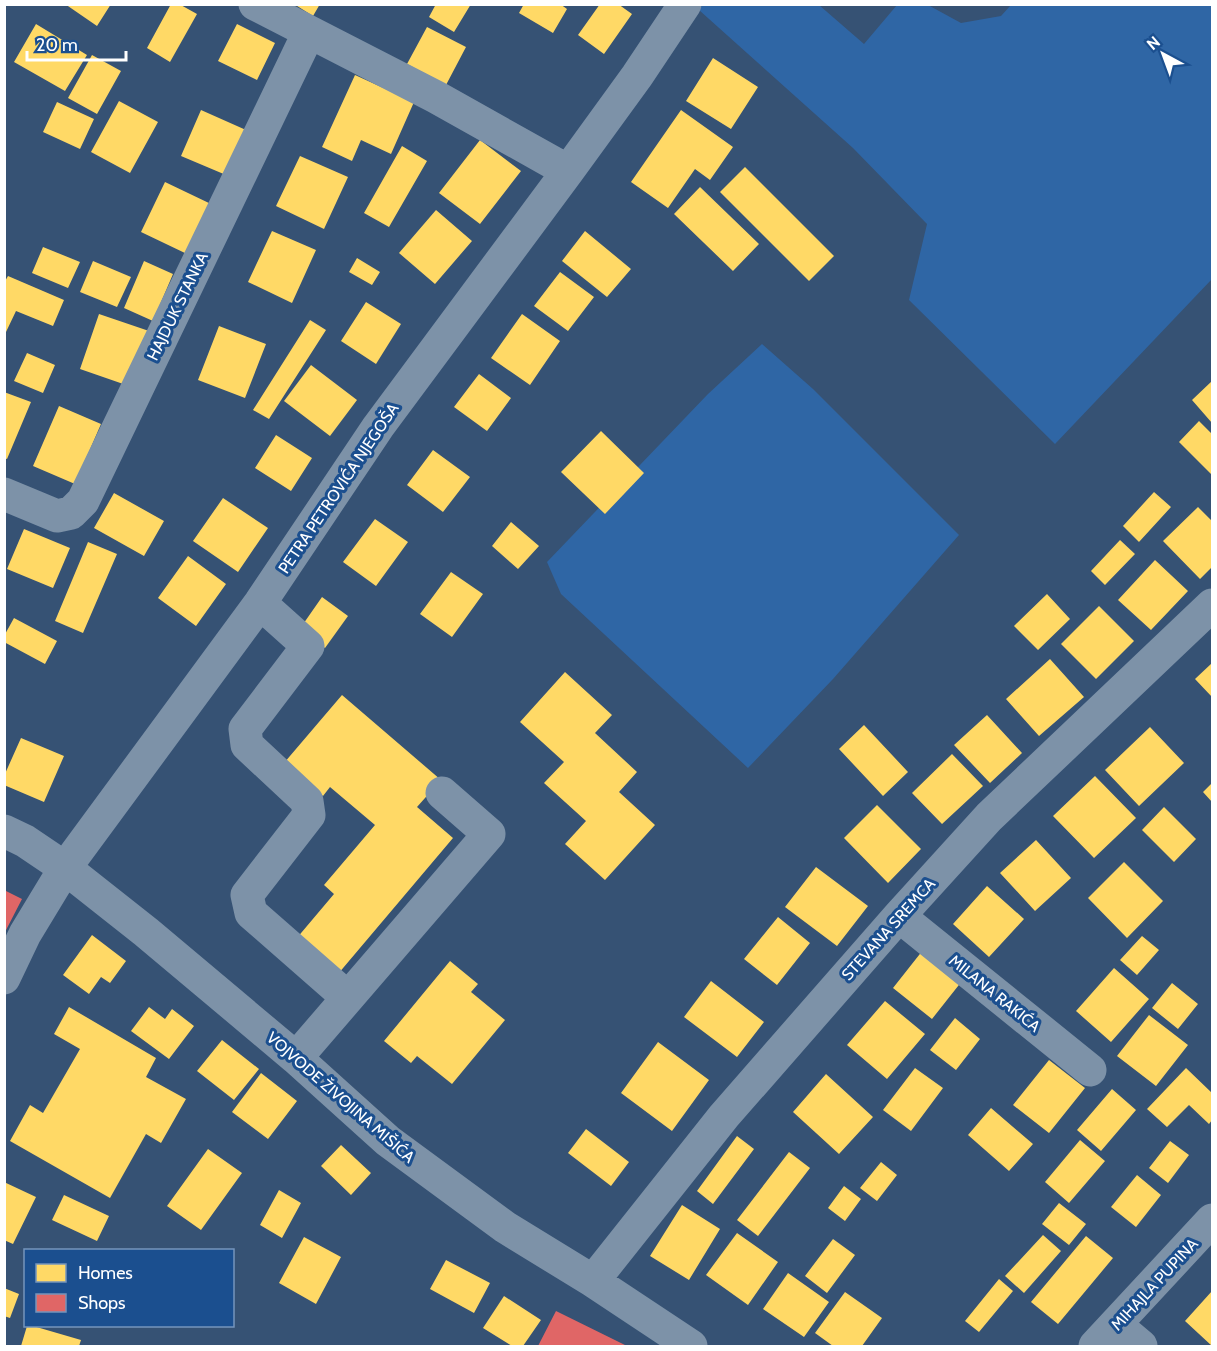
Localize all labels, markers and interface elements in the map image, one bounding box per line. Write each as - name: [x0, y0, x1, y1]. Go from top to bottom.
- scale bar: [27, 24, 126, 62]
- north arrow: [1133, 24, 1193, 84]
- text: N: [1143, 32, 1164, 54]
- text: 20 m: [36, 34, 78, 56]
- street label: HAJDUK STANKA: [143, 249, 212, 363]
- street label: PETRA PETROVIĆA NJEGOŠA: [274, 399, 403, 577]
- street label: STEVANA SREMCA: [838, 874, 939, 984]
- street label: MILANA RAKIĆA: [945, 951, 1044, 1036]
- street label: VOJVODE ŽIVOJINA MIŠIĆA: [263, 1028, 419, 1167]
- street label: MIHAJLA PUPINA: [1107, 1234, 1202, 1334]
- legend: [24, 1249, 234, 1327]
- text: Homes: [78, 1262, 133, 1284]
- text: Shops: [78, 1292, 126, 1314]

